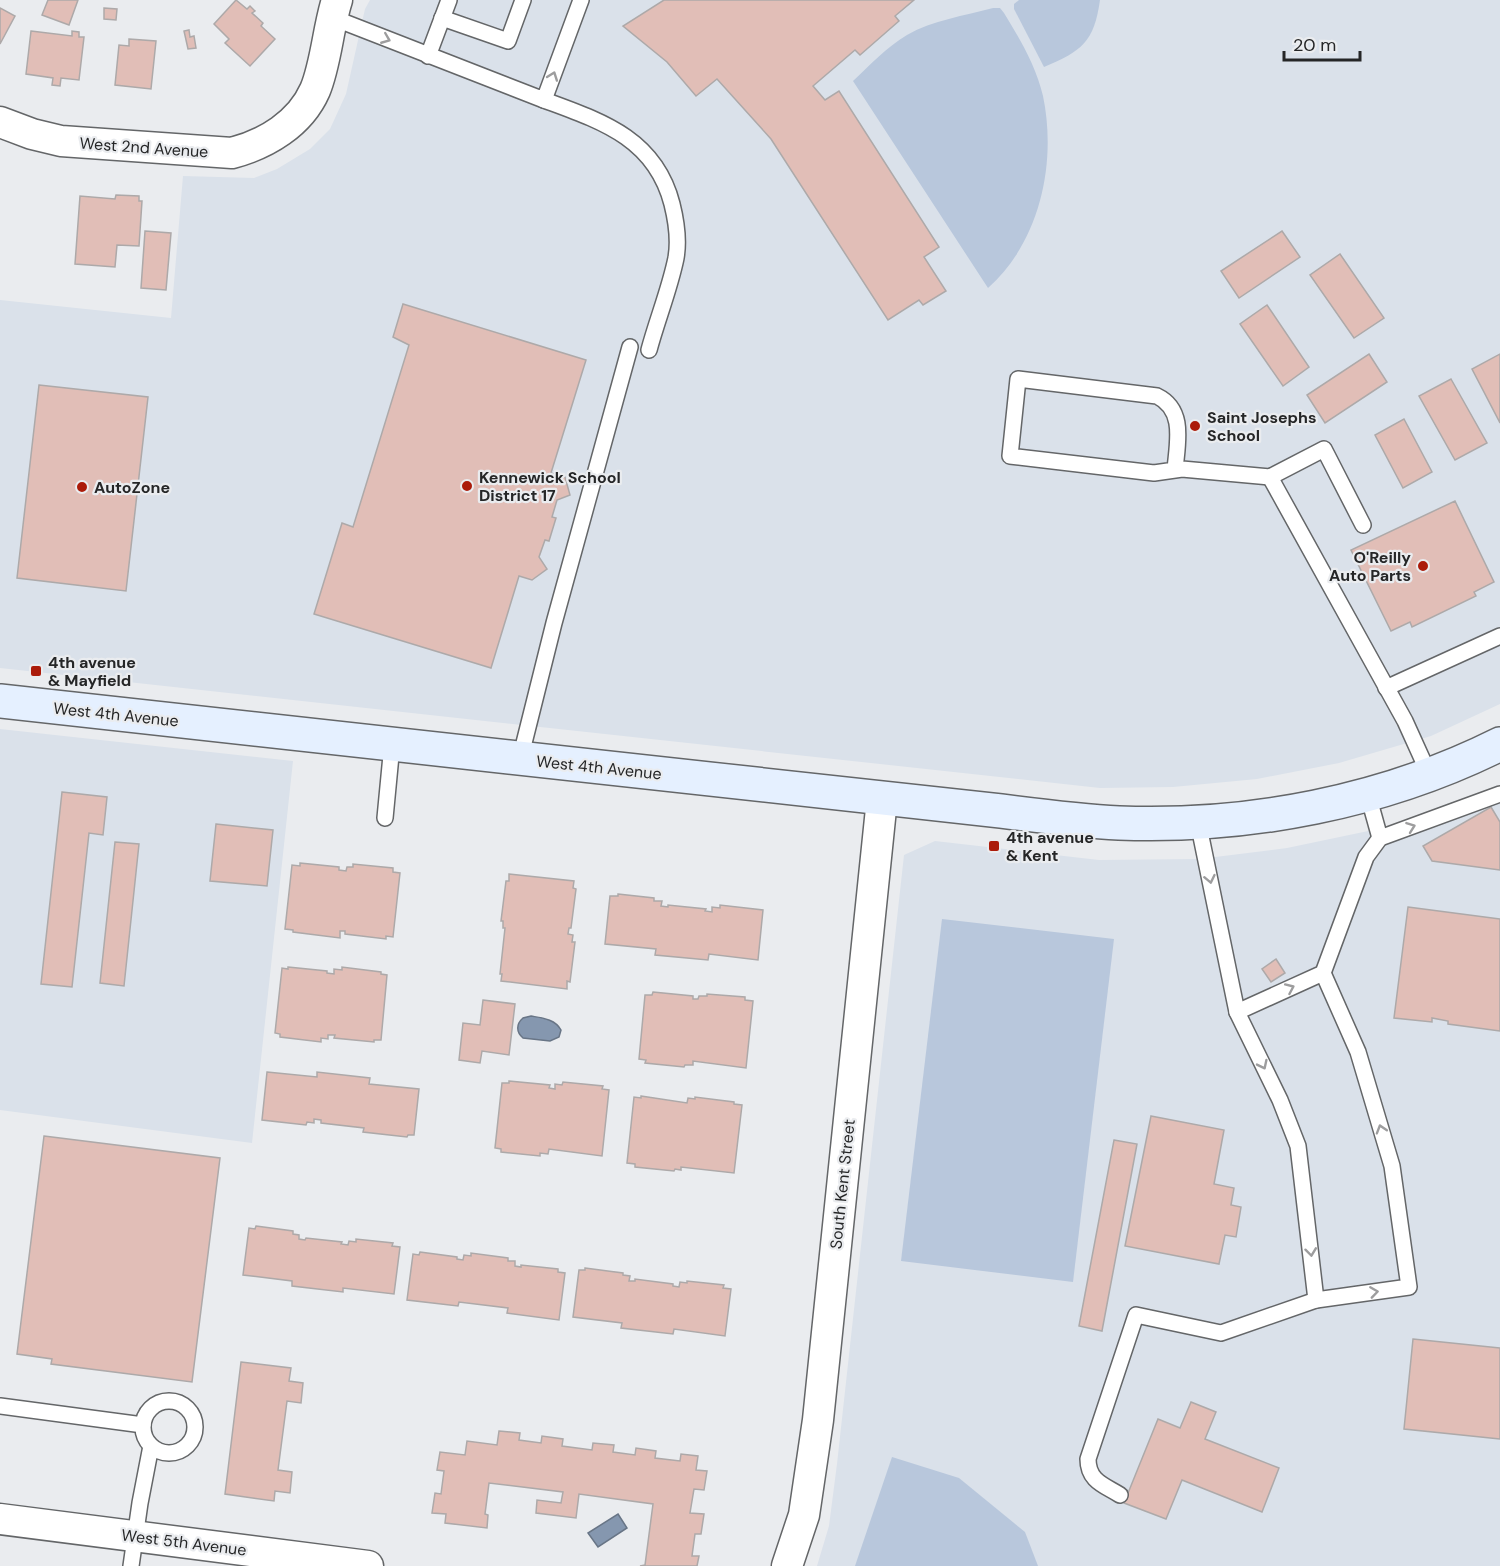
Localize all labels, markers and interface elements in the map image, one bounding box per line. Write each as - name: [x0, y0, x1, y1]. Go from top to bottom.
- scale bar: [1284, 24, 1360, 62]
- one-way arrow: [379, 32, 390, 44]
- text: 20 m: [1293, 33, 1336, 57]
- one-way arrow: [545, 71, 558, 82]
- street label: West 2nd Avenue: [79, 133, 209, 162]
- place label: Saint Josephs School: [1207, 407, 1316, 446]
- marker: Saint Josephs School: [1188, 419, 1202, 433]
- place label: Kennewick School District 17: [479, 467, 621, 506]
- place label: AutoZone: [94, 477, 170, 498]
- marker: Kennewick School District 17: [460, 479, 474, 493]
- marker: AutoZone: [75, 480, 89, 494]
- place label: O'Reilly Auto Parts: [1329, 547, 1411, 586]
- marker: O'Reilly Auto Parts: [1416, 559, 1430, 573]
- place label: 4th avenue & Mayfield: [48, 652, 136, 691]
- marker: 4th avenue & Mayfield: [29, 664, 43, 678]
- street label: West 4th Avenue: [52, 697, 180, 732]
- street label: West 4th Avenue: [535, 750, 663, 785]
- one-way arrow: [1404, 822, 1415, 834]
- place label: 4th avenue & Kent: [1006, 827, 1094, 866]
- marker: 4th avenue & Kent: [987, 839, 1001, 853]
- one-way arrow: [1202, 874, 1215, 884]
- one-way arrow: [1284, 983, 1295, 995]
- one-way arrow: [1256, 1059, 1267, 1069]
- street label: South Kent Street: [825, 1118, 860, 1250]
- one-way arrow: [1376, 1124, 1388, 1135]
- one-way arrow: [1304, 1248, 1316, 1257]
- one-way arrow: [1370, 1286, 1379, 1298]
- street label: West 5th Avenue: [120, 1524, 248, 1561]

